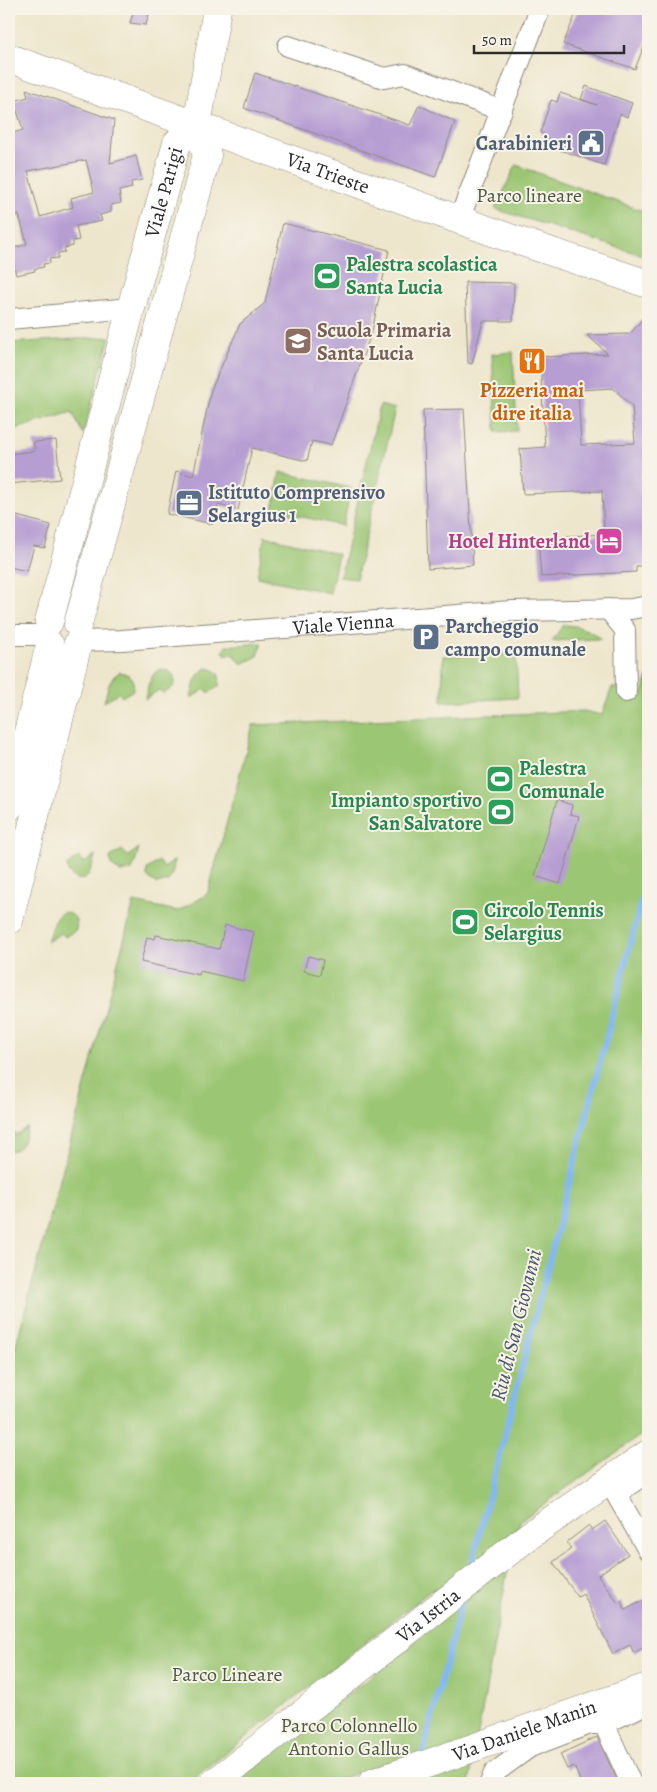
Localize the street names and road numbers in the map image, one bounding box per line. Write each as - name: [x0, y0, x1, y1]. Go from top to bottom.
- street label: Viale Parigi: [138, 143, 189, 241]
- street label: Via Trieste: [282, 145, 373, 200]
- street label: Viale Vienna: [291, 606, 396, 641]
- street label: Via Istria: [390, 1581, 466, 1649]
- street label: Via Daniele Manin: [447, 1693, 600, 1768]

